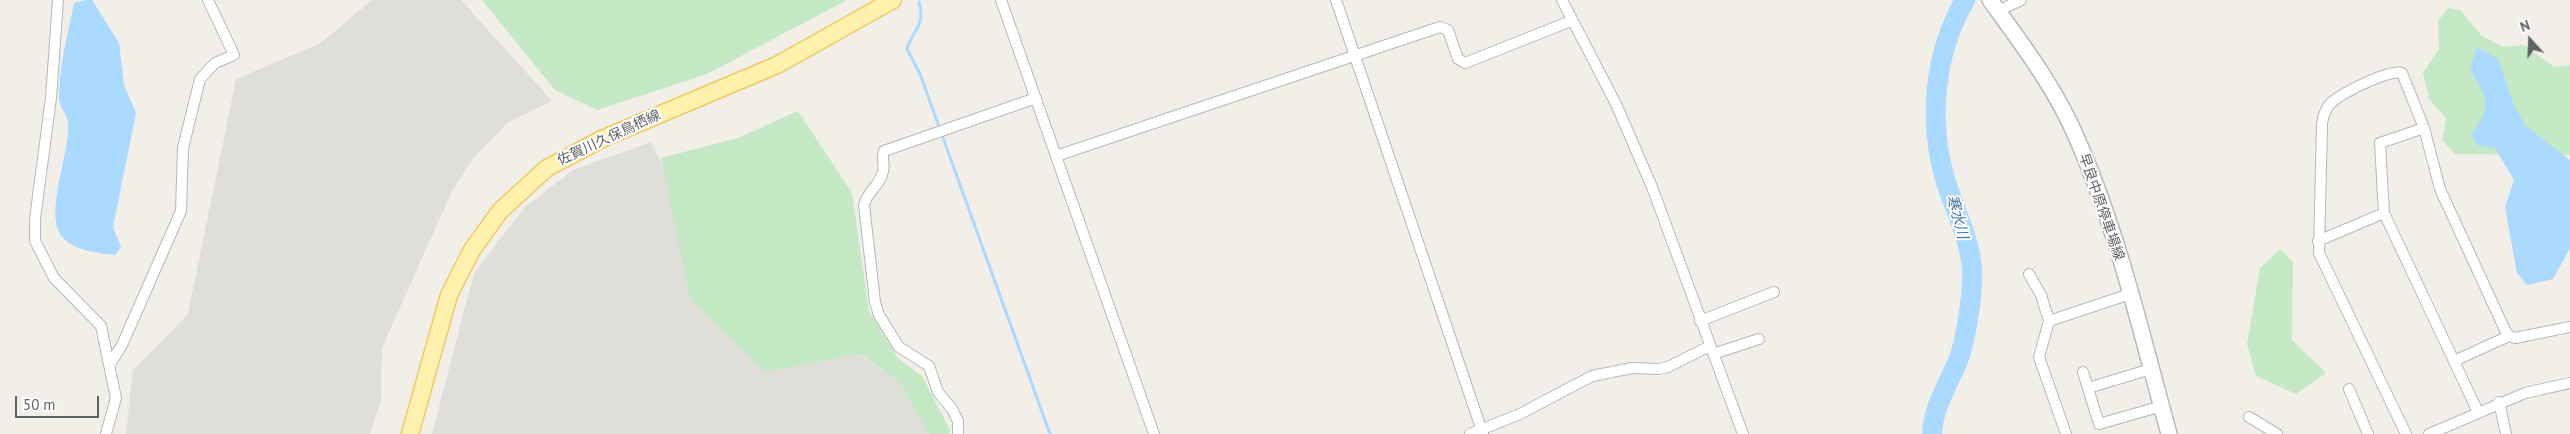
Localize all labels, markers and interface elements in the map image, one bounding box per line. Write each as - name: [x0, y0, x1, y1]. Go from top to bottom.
- north arrow: [2505, 15, 2555, 65]
- text: N: [2517, 16, 2532, 36]
- street label: 佐賀川久保鳥栖線: [555, 107, 663, 169]
- street label: 早良中原停車場線: [2075, 151, 2127, 263]
- water label: 寒水川: [1942, 193, 1972, 241]
- scale bar: [18, 386, 101, 418]
- text: 50 m: [23, 395, 56, 414]

